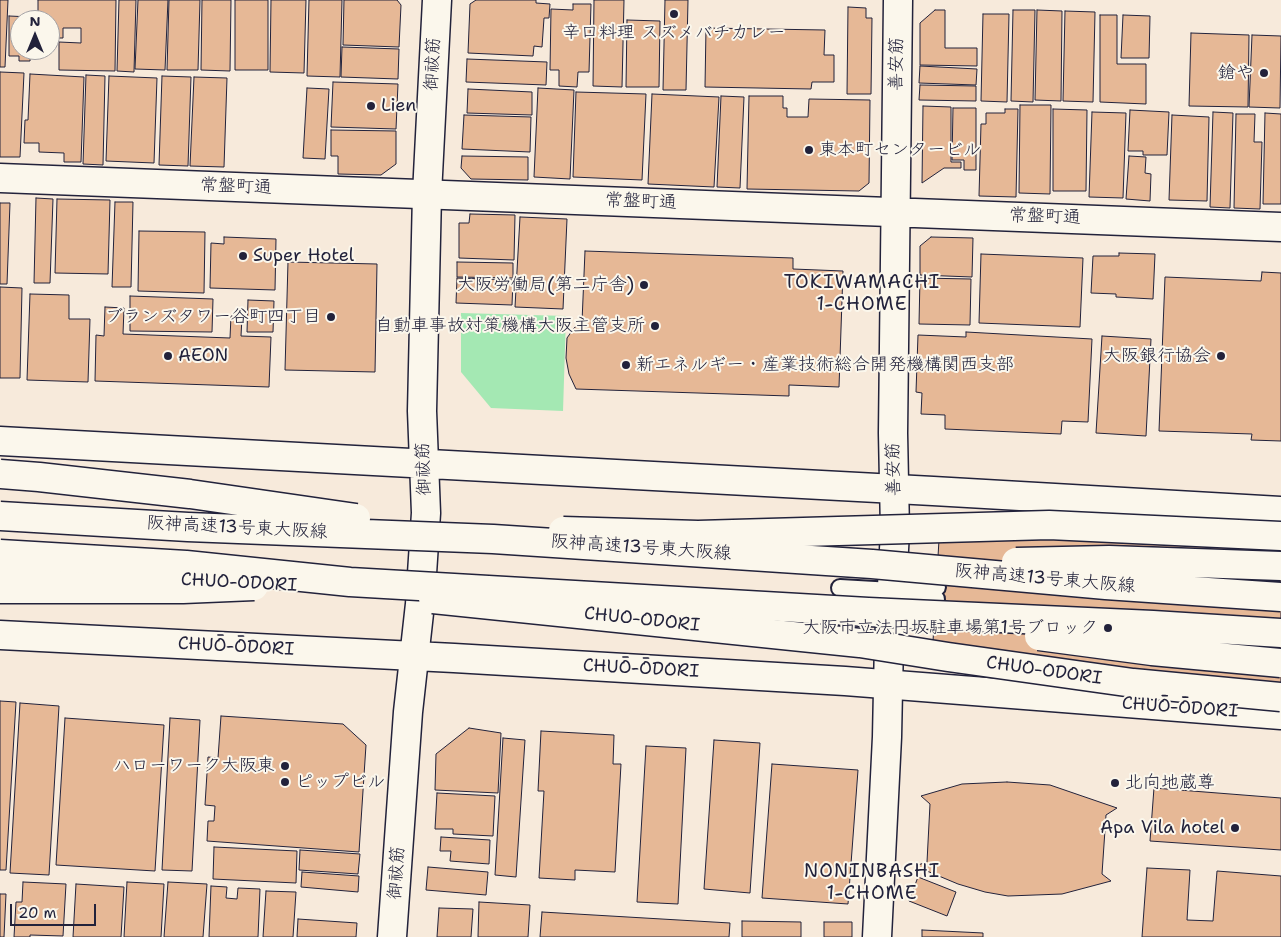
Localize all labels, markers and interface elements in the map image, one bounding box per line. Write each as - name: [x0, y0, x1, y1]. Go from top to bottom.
- marker: 辛口料理 スズメバチカレー: [668, 8, 680, 20]
- north arrow: [10, 10, 60, 60]
- text: N: [29, 12, 41, 30]
- place label: 辛口料理 スズメバチカレー: [563, 22, 785, 44]
- street label: 御祓筋: [421, 36, 445, 92]
- street label: 善安筋: [886, 37, 908, 91]
- place label: 鎗や: [1218, 62, 1254, 84]
- marker: 鎗や: [1258, 67, 1270, 79]
- place label: Lien: [381, 95, 416, 117]
- marker: Lien: [365, 100, 377, 112]
- place label: 東本町センタービル: [819, 139, 981, 161]
- marker: 東本町センタービル: [803, 144, 815, 156]
- street label: 常盤町通: [200, 175, 272, 199]
- street label: 常盤町通: [605, 190, 677, 214]
- street label: 常盤町通: [1009, 205, 1081, 229]
- place label: Super Hotel: [253, 245, 354, 267]
- marker: Super Hotel: [237, 250, 249, 262]
- district label: TOKIWAMACHI 1-CHOME: [782, 272, 942, 316]
- place label: 大阪労働局(第二庁舎): [457, 274, 634, 296]
- marker: 大阪労働局(第二庁舎): [638, 279, 650, 291]
- place label: ブランズタワー谷町四丁目: [105, 306, 321, 328]
- marker: ブランズタワー谷町四丁目: [325, 311, 337, 323]
- place label: 自動車事故対策機構大阪主管支所: [375, 315, 645, 337]
- marker: 自動車事故対策機構大阪主管支所: [649, 320, 661, 332]
- place label: AEON: [178, 345, 228, 367]
- place label: 大阪銀行協会: [1103, 345, 1211, 367]
- marker: AEON: [162, 350, 174, 362]
- marker: 大阪銀行協会: [1215, 350, 1227, 362]
- place label: 新エネルギー・産業技術総合開発機構関西支部: [636, 354, 1014, 376]
- marker: 新エネルギー・産業技術総合開発機構関西支部: [620, 359, 632, 371]
- street label: 御祓筋: [412, 442, 436, 496]
- street label: 善安筋: [883, 442, 905, 496]
- street label: 阪神高速13号東大阪線: [146, 512, 328, 544]
- street label: 阪神高速13号東大阪線: [550, 531, 732, 565]
- street label: 阪神高速13号東大阪線: [954, 560, 1136, 598]
- street label: CHUO-ODORI: [180, 569, 298, 597]
- street label: CHUO-ODORI: [583, 603, 701, 637]
- place label: 大阪市立法円坂駐車場第1号ブロック: [802, 617, 1098, 639]
- marker: 大阪市立法円坂駐車場第1号ブロック: [1102, 622, 1114, 634]
- street label: CHUŌ-ŌDORI: [177, 633, 295, 661]
- street label: CHUO-ODORI: [985, 652, 1103, 690]
- street label: CHUŌ-ŌDORI: [582, 655, 700, 683]
- street label: CHUŌ-ŌDORI: [1121, 693, 1239, 723]
- place label: ハローワーク大阪東: [113, 755, 275, 777]
- marker: ハローワーク大阪東: [279, 760, 291, 772]
- place label: ピップビル: [295, 771, 385, 793]
- place label: 北向地蔵尊: [1125, 772, 1215, 794]
- marker: ピップビル: [279, 776, 291, 788]
- marker: 北向地蔵尊: [1109, 777, 1121, 789]
- place label: Apa Vila hotel: [1100, 817, 1225, 839]
- marker: Apa Vila hotel: [1229, 822, 1241, 834]
- street label: 御祓筋: [384, 845, 410, 901]
- district label: NONINBASHI 1-CHOME: [803, 861, 941, 905]
- scale bar: [12, 894, 99, 926]
- text: 20 m: [18, 903, 57, 923]

